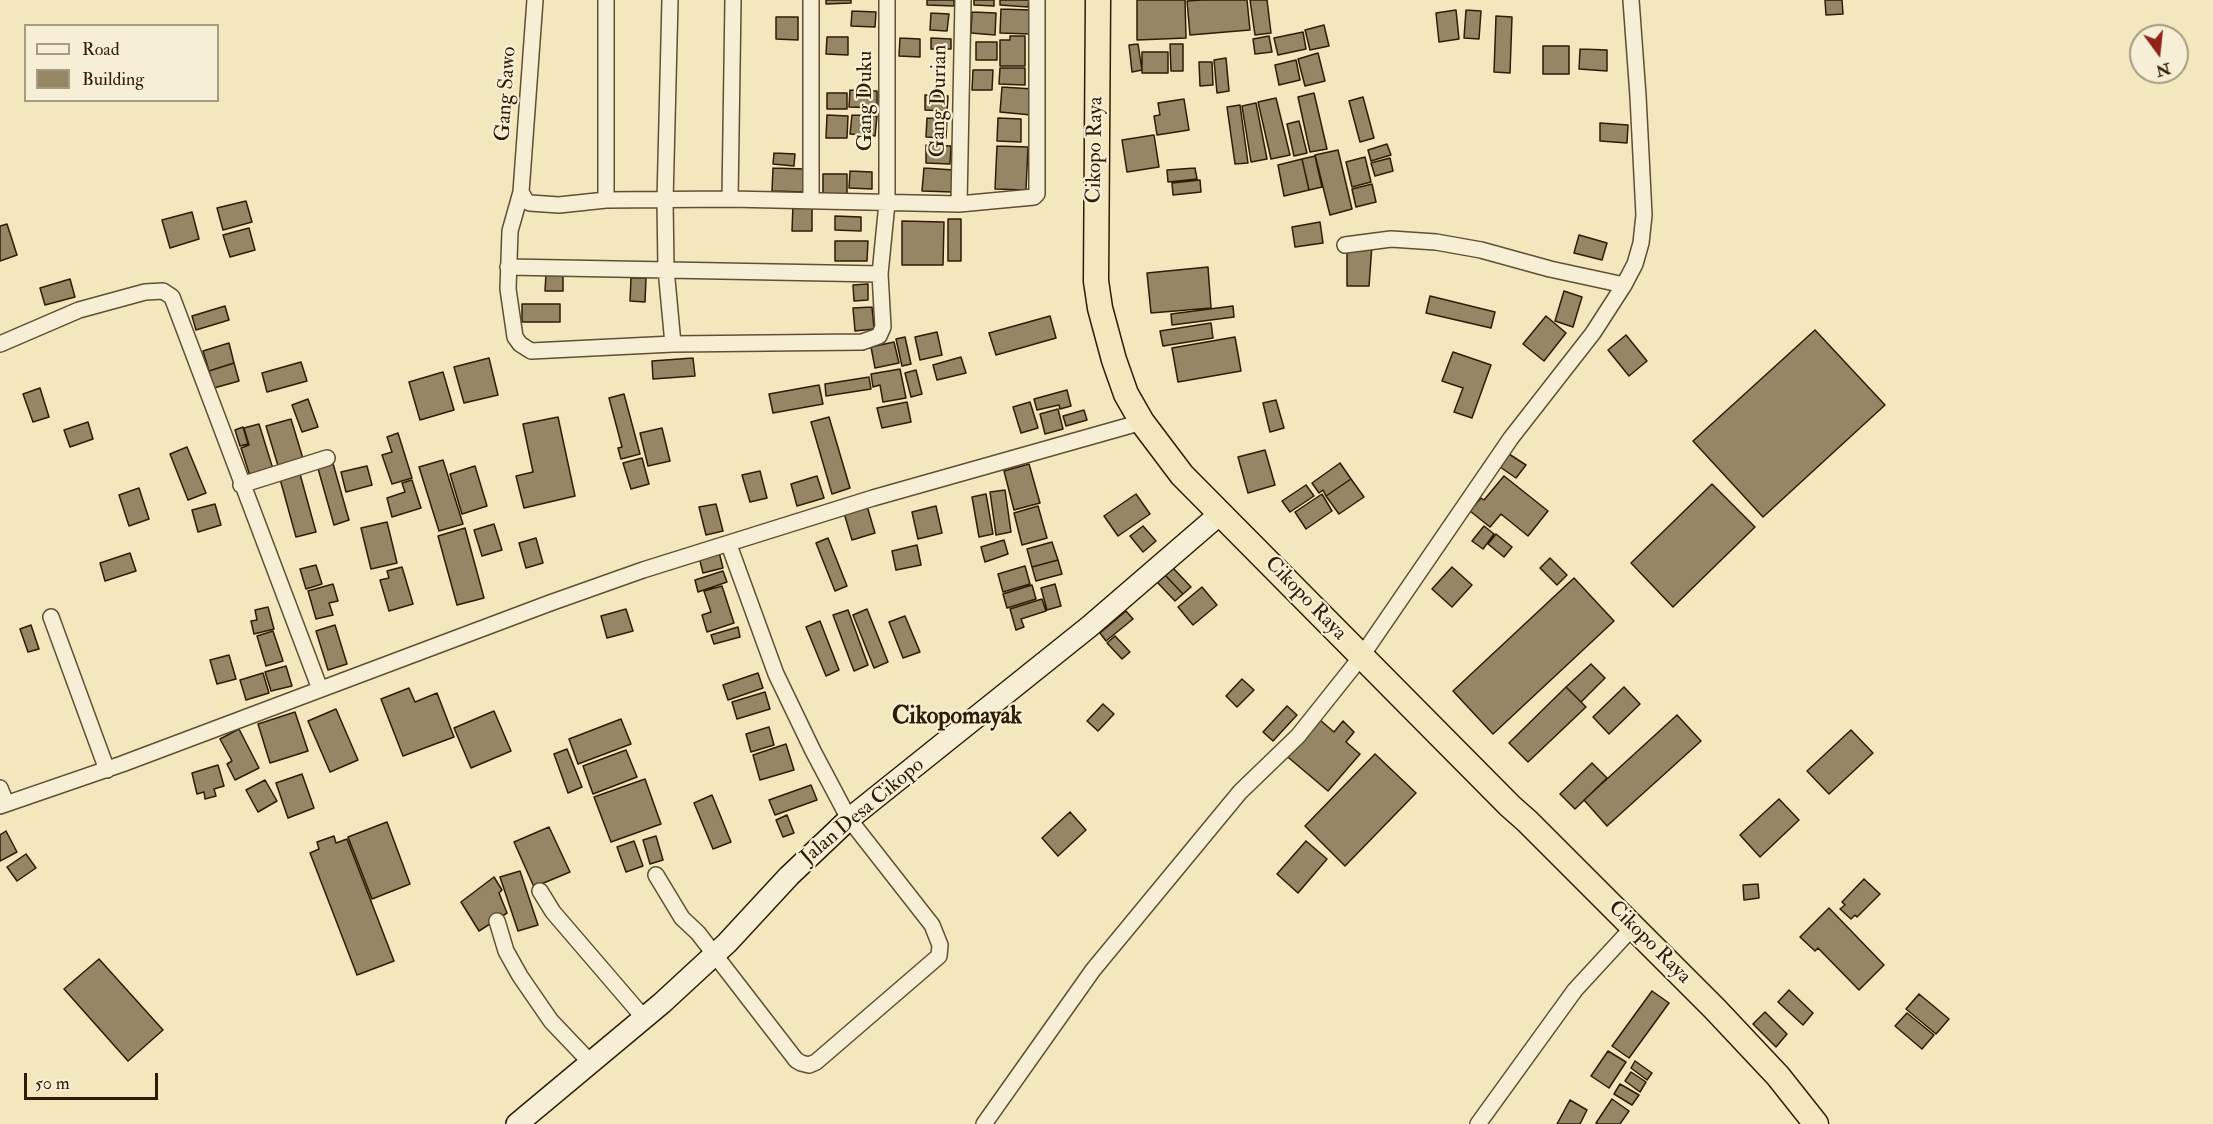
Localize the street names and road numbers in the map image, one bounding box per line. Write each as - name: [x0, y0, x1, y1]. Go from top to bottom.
- street label: Gang Durian: [926, 44, 954, 158]
- street label: Gang Sawo: [491, 46, 523, 142]
- street label: Gang Duku: [853, 51, 879, 151]
- street label: Cikopo Raya: [1082, 96, 1110, 204]
- street label: Cikopo Raya: [1259, 552, 1351, 646]
- street label: Jalan Desa Cikopo: [796, 753, 930, 871]
- street label: Cikopo Raya: [1602, 896, 1696, 990]

